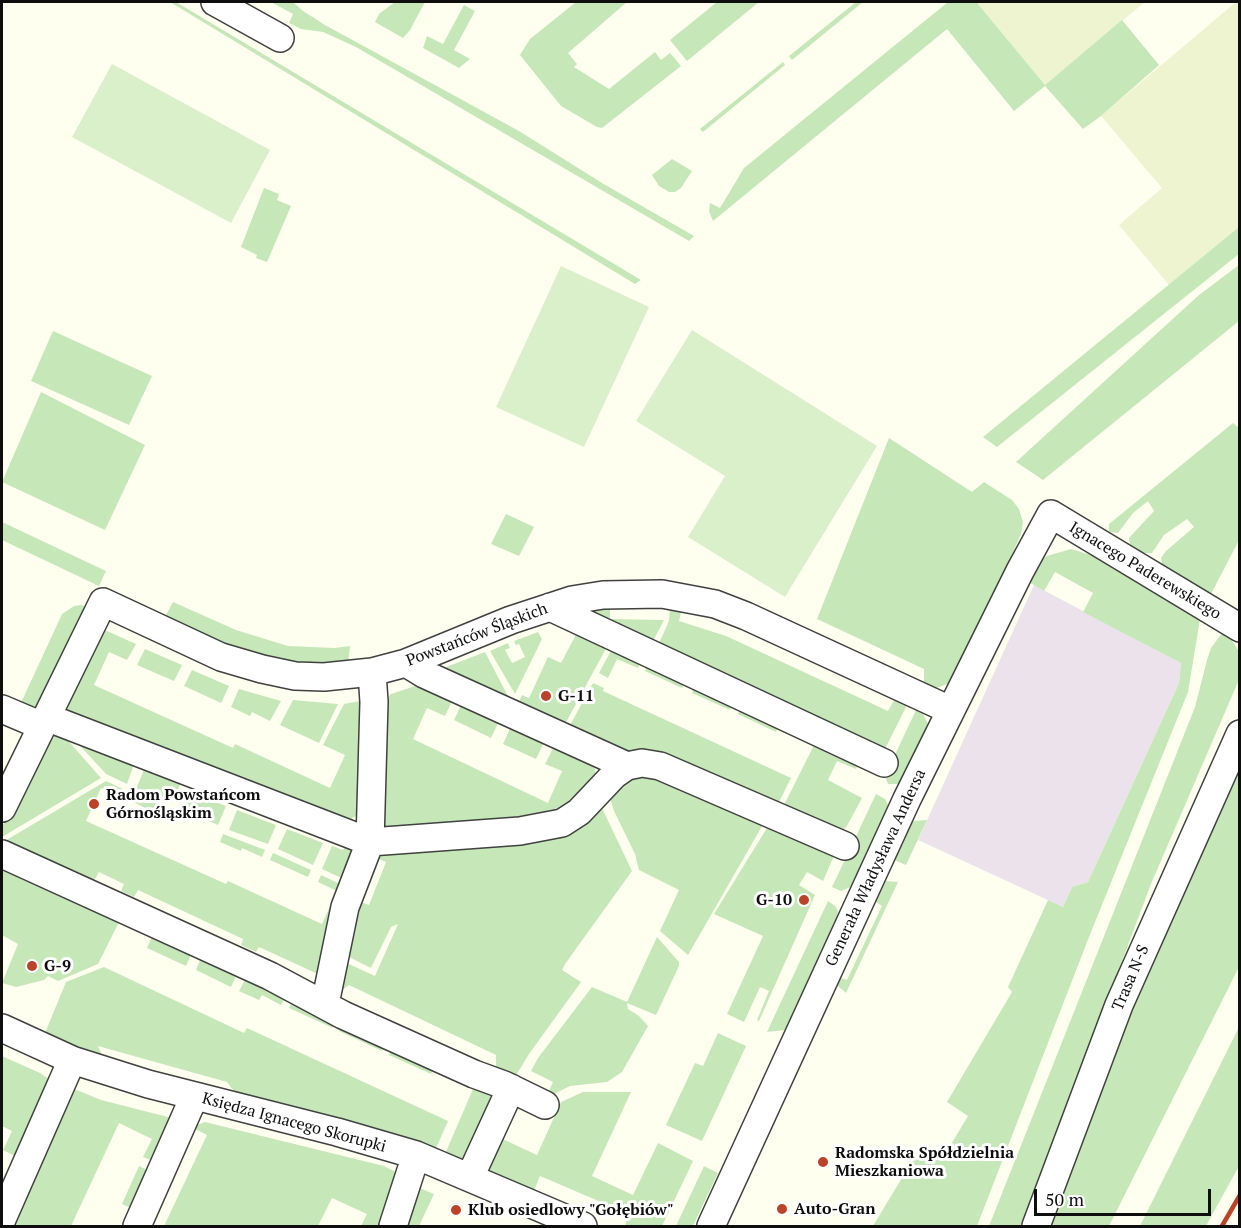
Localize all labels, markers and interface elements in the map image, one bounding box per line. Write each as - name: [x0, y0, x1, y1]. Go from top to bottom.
- street label: Ignacego Paderewskiego: [1066, 518, 1224, 624]
- street label: Powstańców Śląskich: [404, 599, 550, 671]
- place label: G-11: [558, 686, 594, 706]
- marker: G-11: [539, 689, 553, 703]
- street label: Generała Władysława Andersa: [822, 766, 930, 970]
- place label: Radom Powstańcom Górnośląskim: [106, 785, 260, 823]
- marker: Radom Powstańcom Górnośląskim: [87, 797, 101, 811]
- place label: G-10: [756, 890, 792, 910]
- marker: G-10: [797, 893, 811, 907]
- street label: Trasa N-S: [1109, 942, 1153, 1014]
- place label: G-9: [44, 956, 71, 976]
- marker: G-9: [25, 959, 39, 973]
- street label: Księdza Ignacego Skorupki: [200, 1089, 388, 1157]
- place label: Radomska Spółdzielnia Mieszkaniowa: [835, 1143, 1014, 1181]
- marker: Radomska Spółdzielnia Mieszkaniowa: [816, 1155, 830, 1169]
- scale bar: [1037, 1177, 1214, 1215]
- text: 50 m: [1045, 1187, 1084, 1211]
- place label: Auto-Gran: [794, 1199, 876, 1219]
- place label: Klub osiedlowy "Gołębiów": [468, 1200, 674, 1220]
- marker: Auto-Gran: [775, 1202, 789, 1216]
- marker: Klub osiedlowy "Gołębiów": [449, 1203, 463, 1217]

